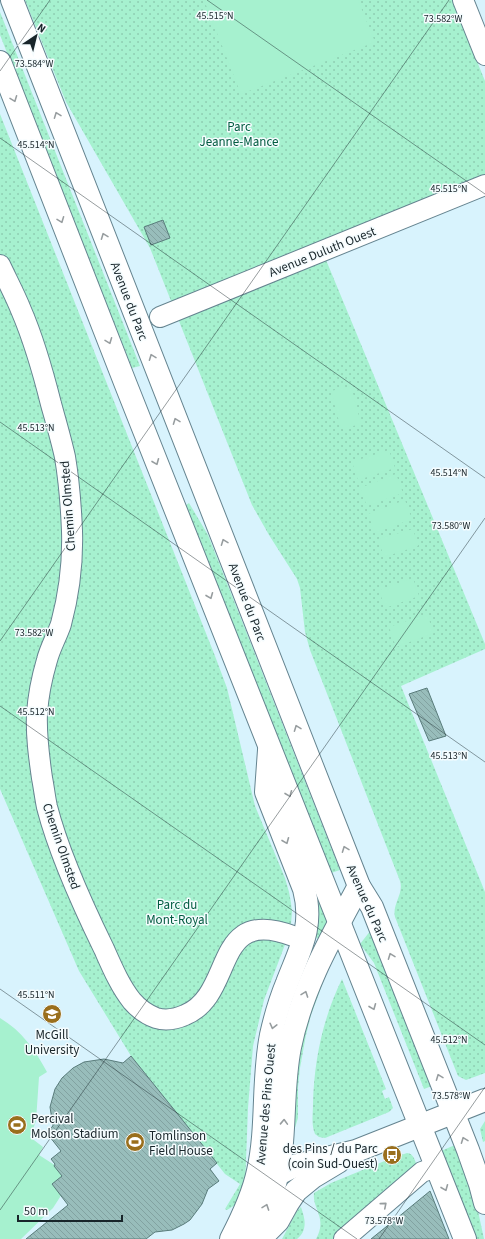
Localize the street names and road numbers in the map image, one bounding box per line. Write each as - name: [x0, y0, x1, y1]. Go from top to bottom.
- street label: Avenue Duluth Ouest: [266, 222, 379, 282]
- street label: Avenue du Parc: [106, 259, 152, 343]
- street label: Chemin Olmsted: [56, 460, 80, 552]
- street label: Avenue du Parc: [224, 560, 270, 644]
- street label: Chemin Olmsted: [38, 801, 84, 892]
- street label: Avenue du Parc: [342, 862, 392, 945]
- street label: Avenue des Pins Ouest: [252, 1042, 280, 1166]

